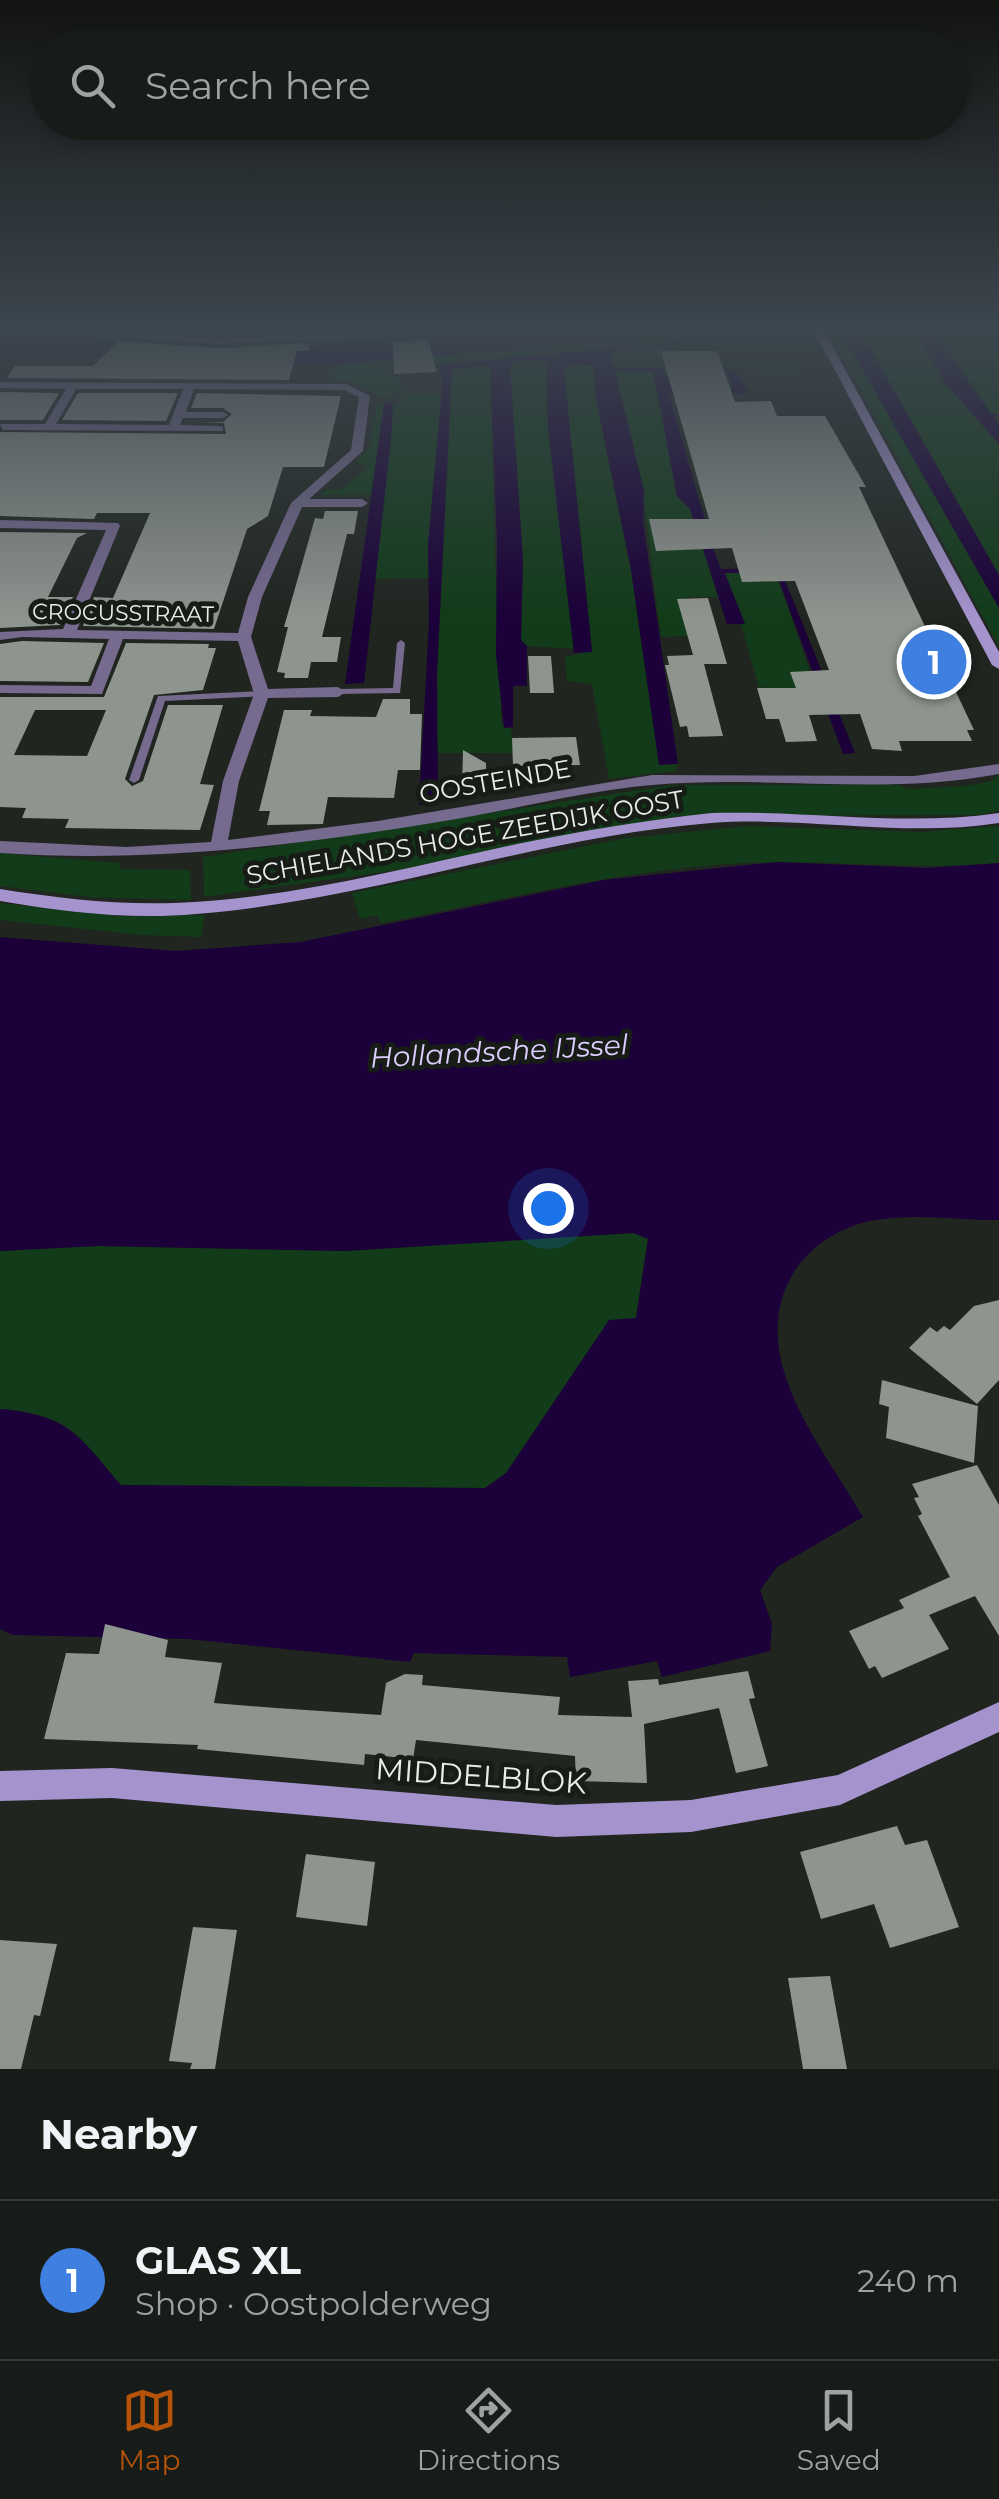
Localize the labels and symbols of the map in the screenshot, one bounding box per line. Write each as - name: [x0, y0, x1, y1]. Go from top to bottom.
- street label: CROCUSSTRAAT: [32, 598, 215, 628]
- pin: 1: [902, 624, 966, 700]
- street label: OOSTEINDE: [417, 753, 573, 809]
- street label: SCHIELANDS HOGE ZEEDIJK OOST: [244, 784, 687, 890]
- water label: Hollandsche IJssel: [369, 1027, 629, 1075]
- your location: [523, 1183, 574, 1234]
- street label: MIDDELBLOK: [374, 1750, 588, 1802]

